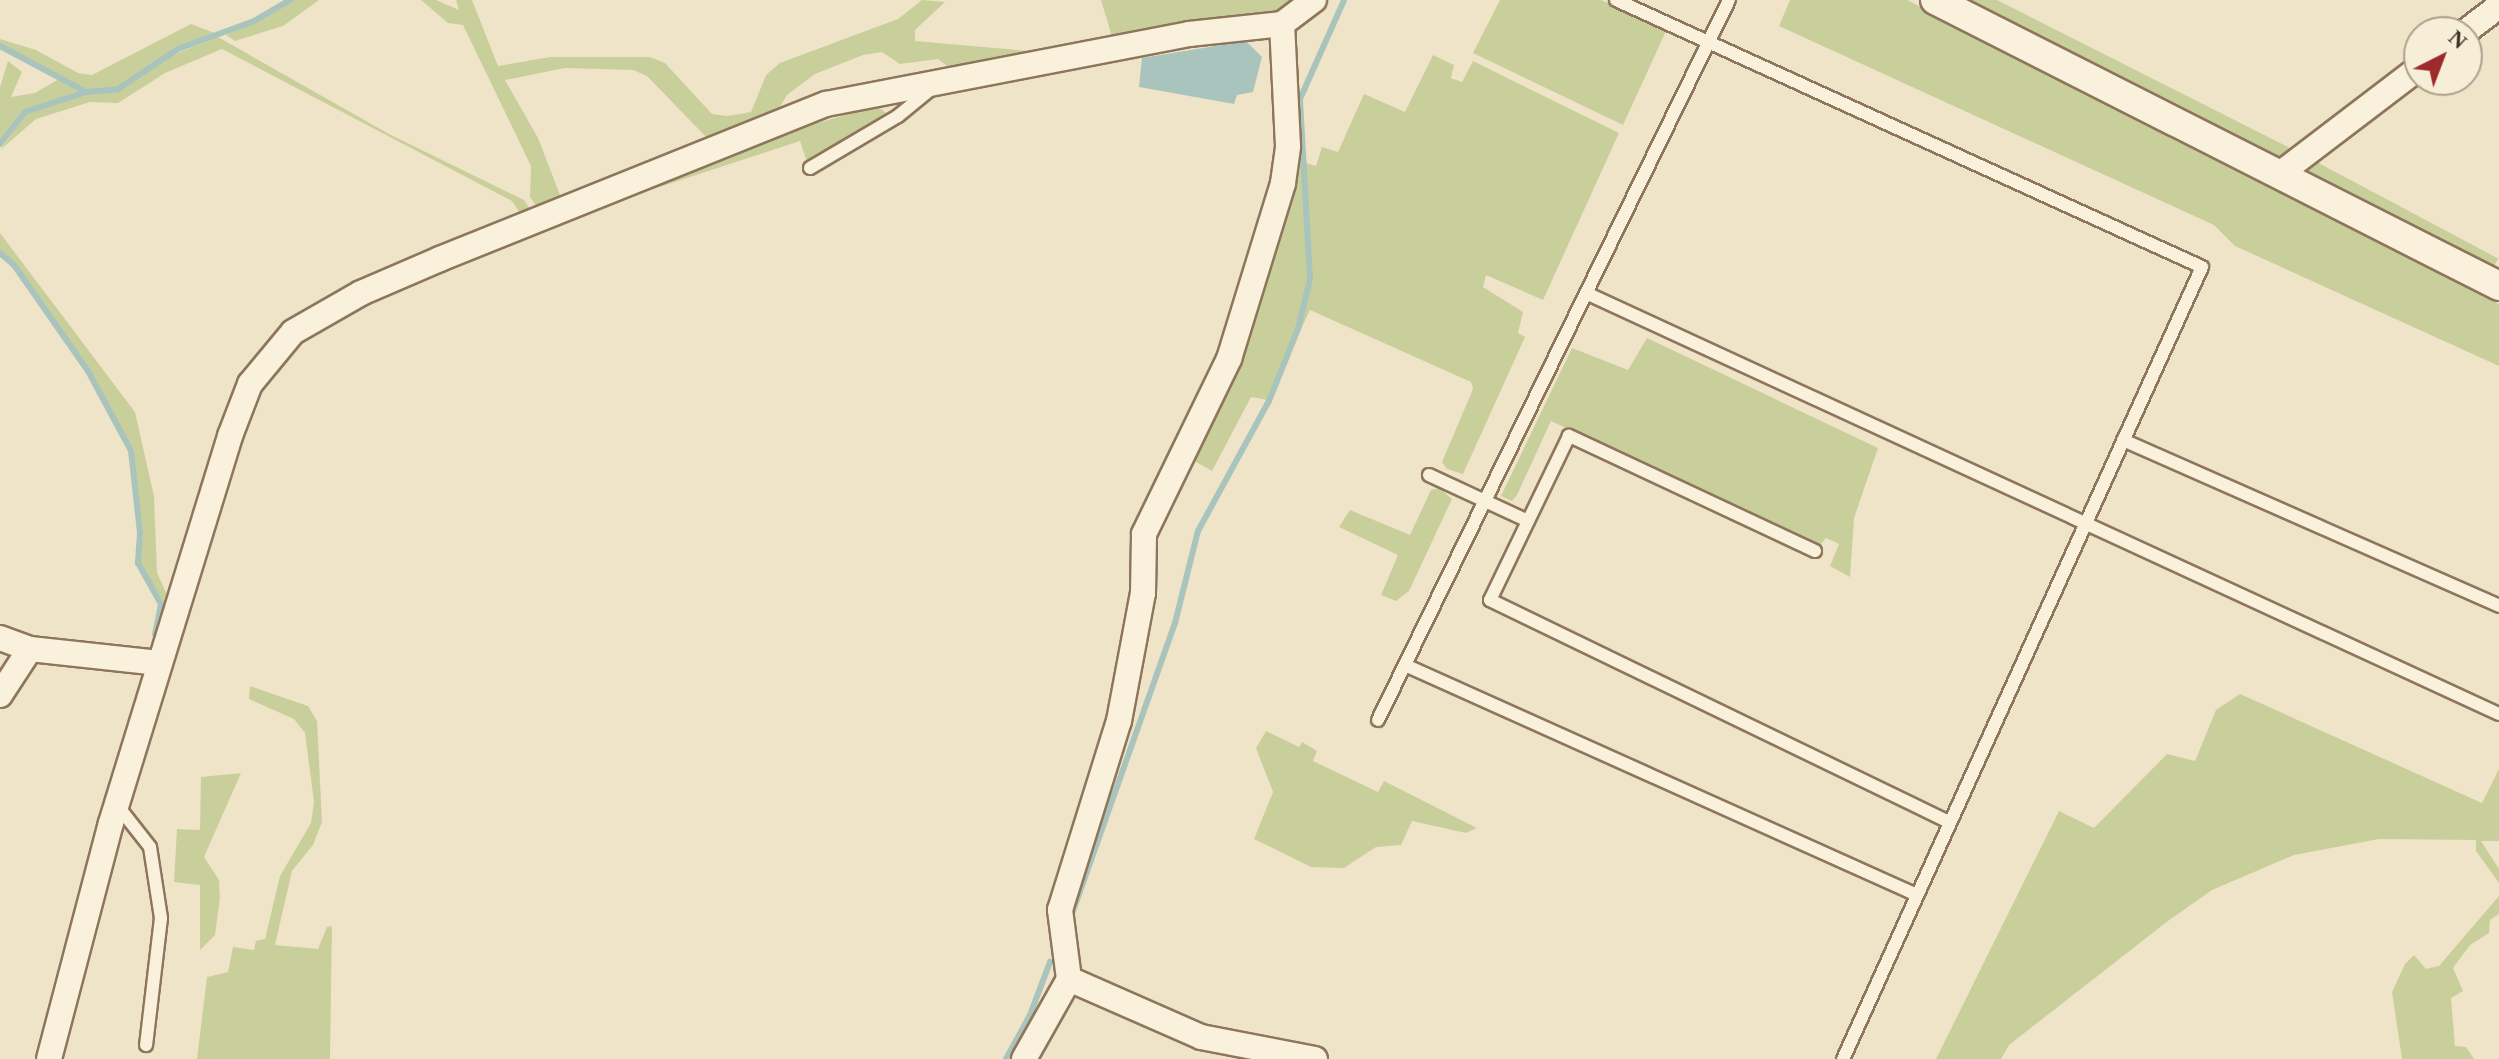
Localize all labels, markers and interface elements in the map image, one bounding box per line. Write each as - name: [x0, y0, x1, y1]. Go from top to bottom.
- north arrow: [2403, 16, 2483, 96]
- text: N: [2444, 25, 2472, 54]

